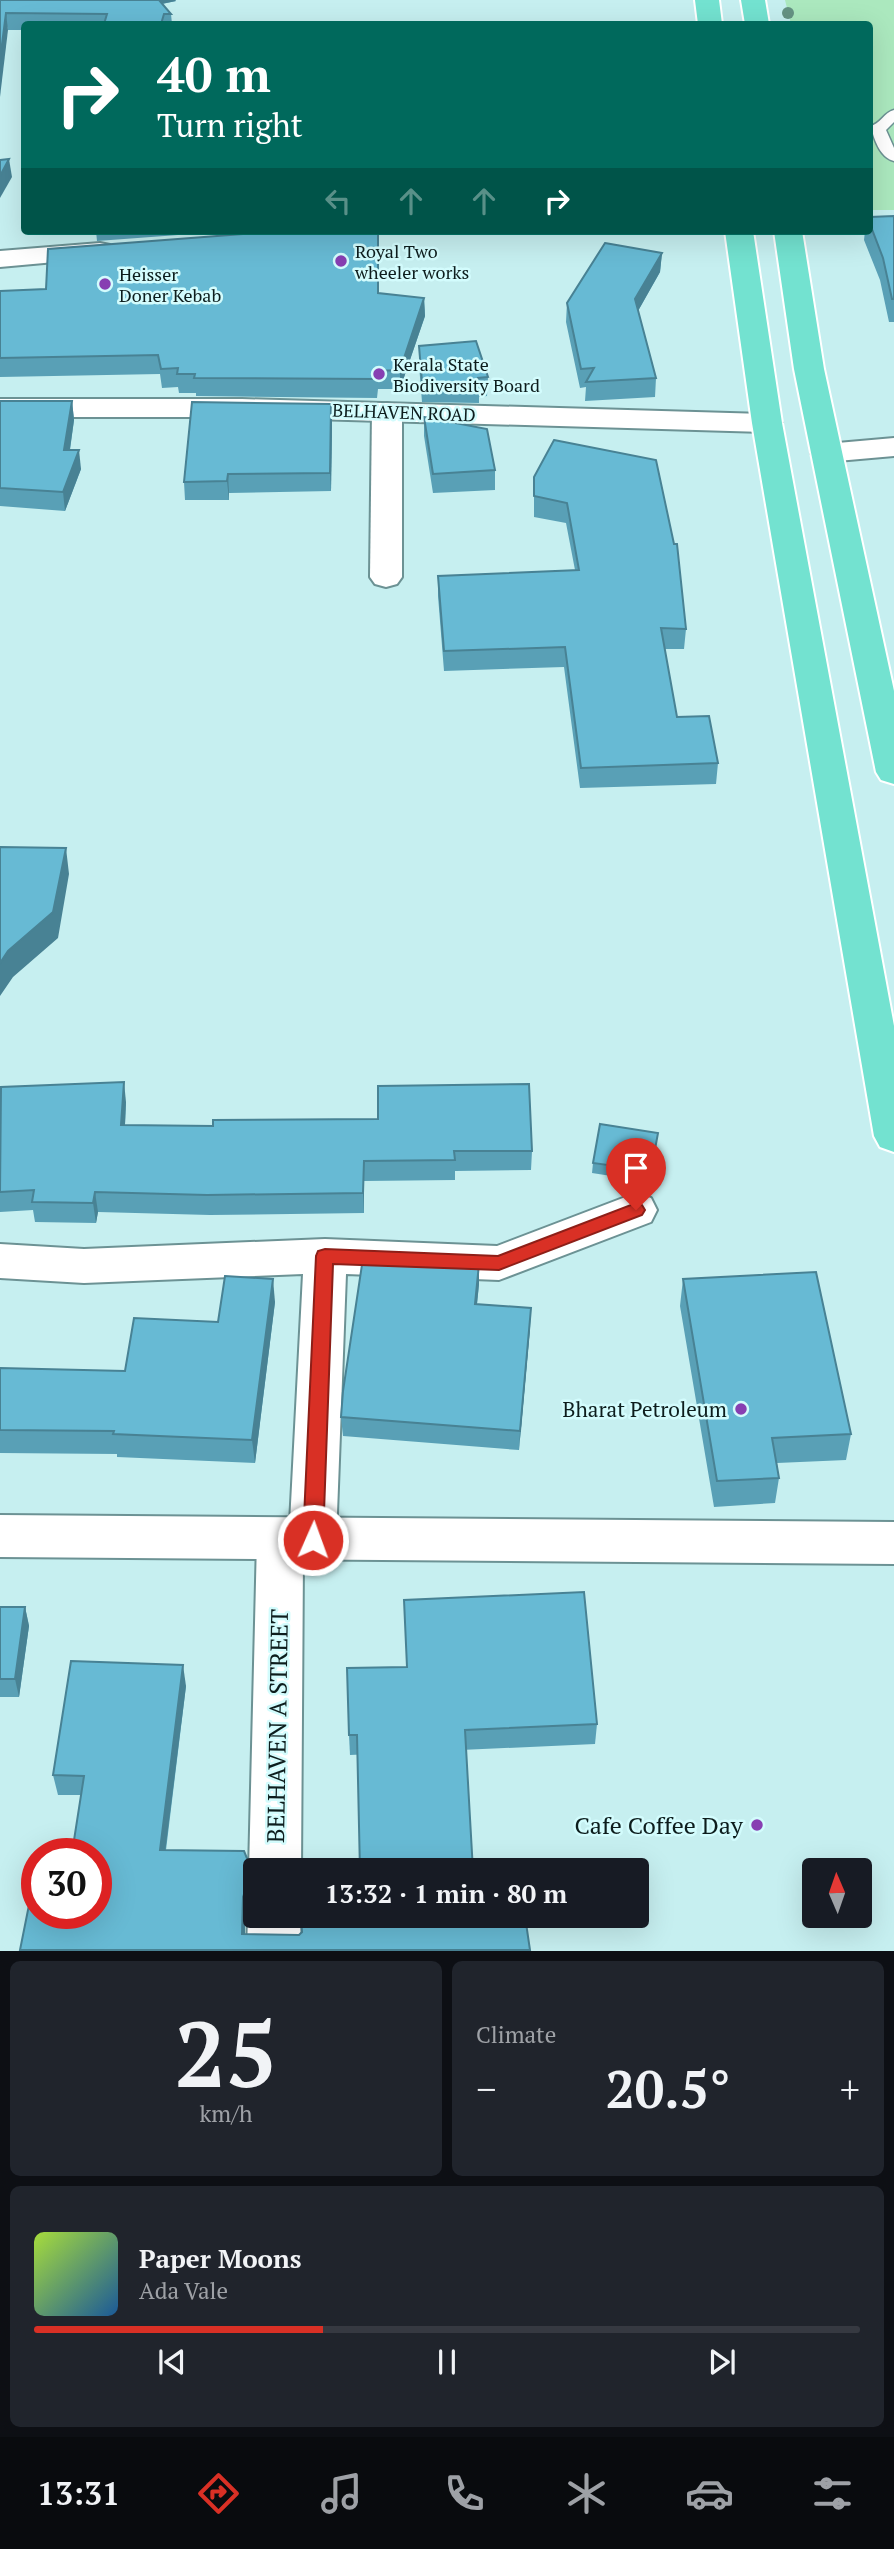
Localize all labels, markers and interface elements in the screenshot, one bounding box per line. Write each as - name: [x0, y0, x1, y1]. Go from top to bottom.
- text: 40 m: [157, 41, 271, 106]
- icon: right: [42, 49, 133, 140]
- text: Turn right: [157, 104, 303, 146]
- icon: left: [319, 182, 357, 220]
- icon: ahead: [392, 182, 430, 220]
- icon: ahead: [465, 182, 503, 220]
- icon: right: [538, 182, 576, 220]
- place label: Royal Two wheeler works: [354, 239, 469, 284]
- marker: Royal Two wheeler works: [333, 253, 349, 269]
- place label: Heisser Doner Kebab: [119, 262, 221, 307]
- marker: Heisser Doner Kebab: [97, 276, 113, 292]
- place label: Kerala State Biodiversity Board: [393, 352, 540, 397]
- marker: Kerala State Biodiversity Board: [371, 366, 387, 382]
- street label: BELHAVEN ROAD: [332, 398, 476, 426]
- pin: [606, 1138, 666, 1210]
- icon: arrive: [617, 1149, 655, 1187]
- place label: Bharat Petroleum: [563, 1395, 727, 1423]
- marker: Bharat Petroleum: [733, 1401, 749, 1417]
- position arrow: [276, 1503, 350, 1577]
- street label: BELHAVEN A STREET: [259, 1609, 295, 1843]
- place label: Cafe Coffee Day: [574, 1809, 744, 1841]
- marker: Cafe Coffee Day: [749, 1817, 765, 1833]
- speed limit sign: 30: [21, 1838, 112, 1929]
- north arrow: [802, 1858, 872, 1928]
- map controls: [802, 1858, 872, 1928]
- text: 13:32 · 1 min · 80 m: [325, 1876, 567, 1910]
- text: 25: [175, 1992, 277, 2113]
- text: Climate: [476, 2019, 556, 2050]
- text: 20.5°: [605, 2054, 731, 2123]
- text: −: [476, 2064, 496, 2114]
- text: +: [840, 2064, 860, 2114]
- text: km/h: [199, 2098, 253, 2129]
- text: Paper Moons: [139, 2241, 302, 2275]
- text: Ada Vale: [139, 2275, 228, 2306]
- icon: previous: [153, 2343, 191, 2381]
- icon: pause: [428, 2343, 466, 2381]
- icon: next: [703, 2343, 741, 2381]
- icon: directions: [194, 2469, 243, 2518]
- icon: music: [317, 2469, 366, 2518]
- icon: phone: [440, 2469, 489, 2518]
- icon: climate: [562, 2469, 611, 2518]
- icon: car: [685, 2469, 734, 2518]
- icon: filters: [808, 2469, 857, 2518]
- text: 13:31: [37, 2472, 120, 2514]

